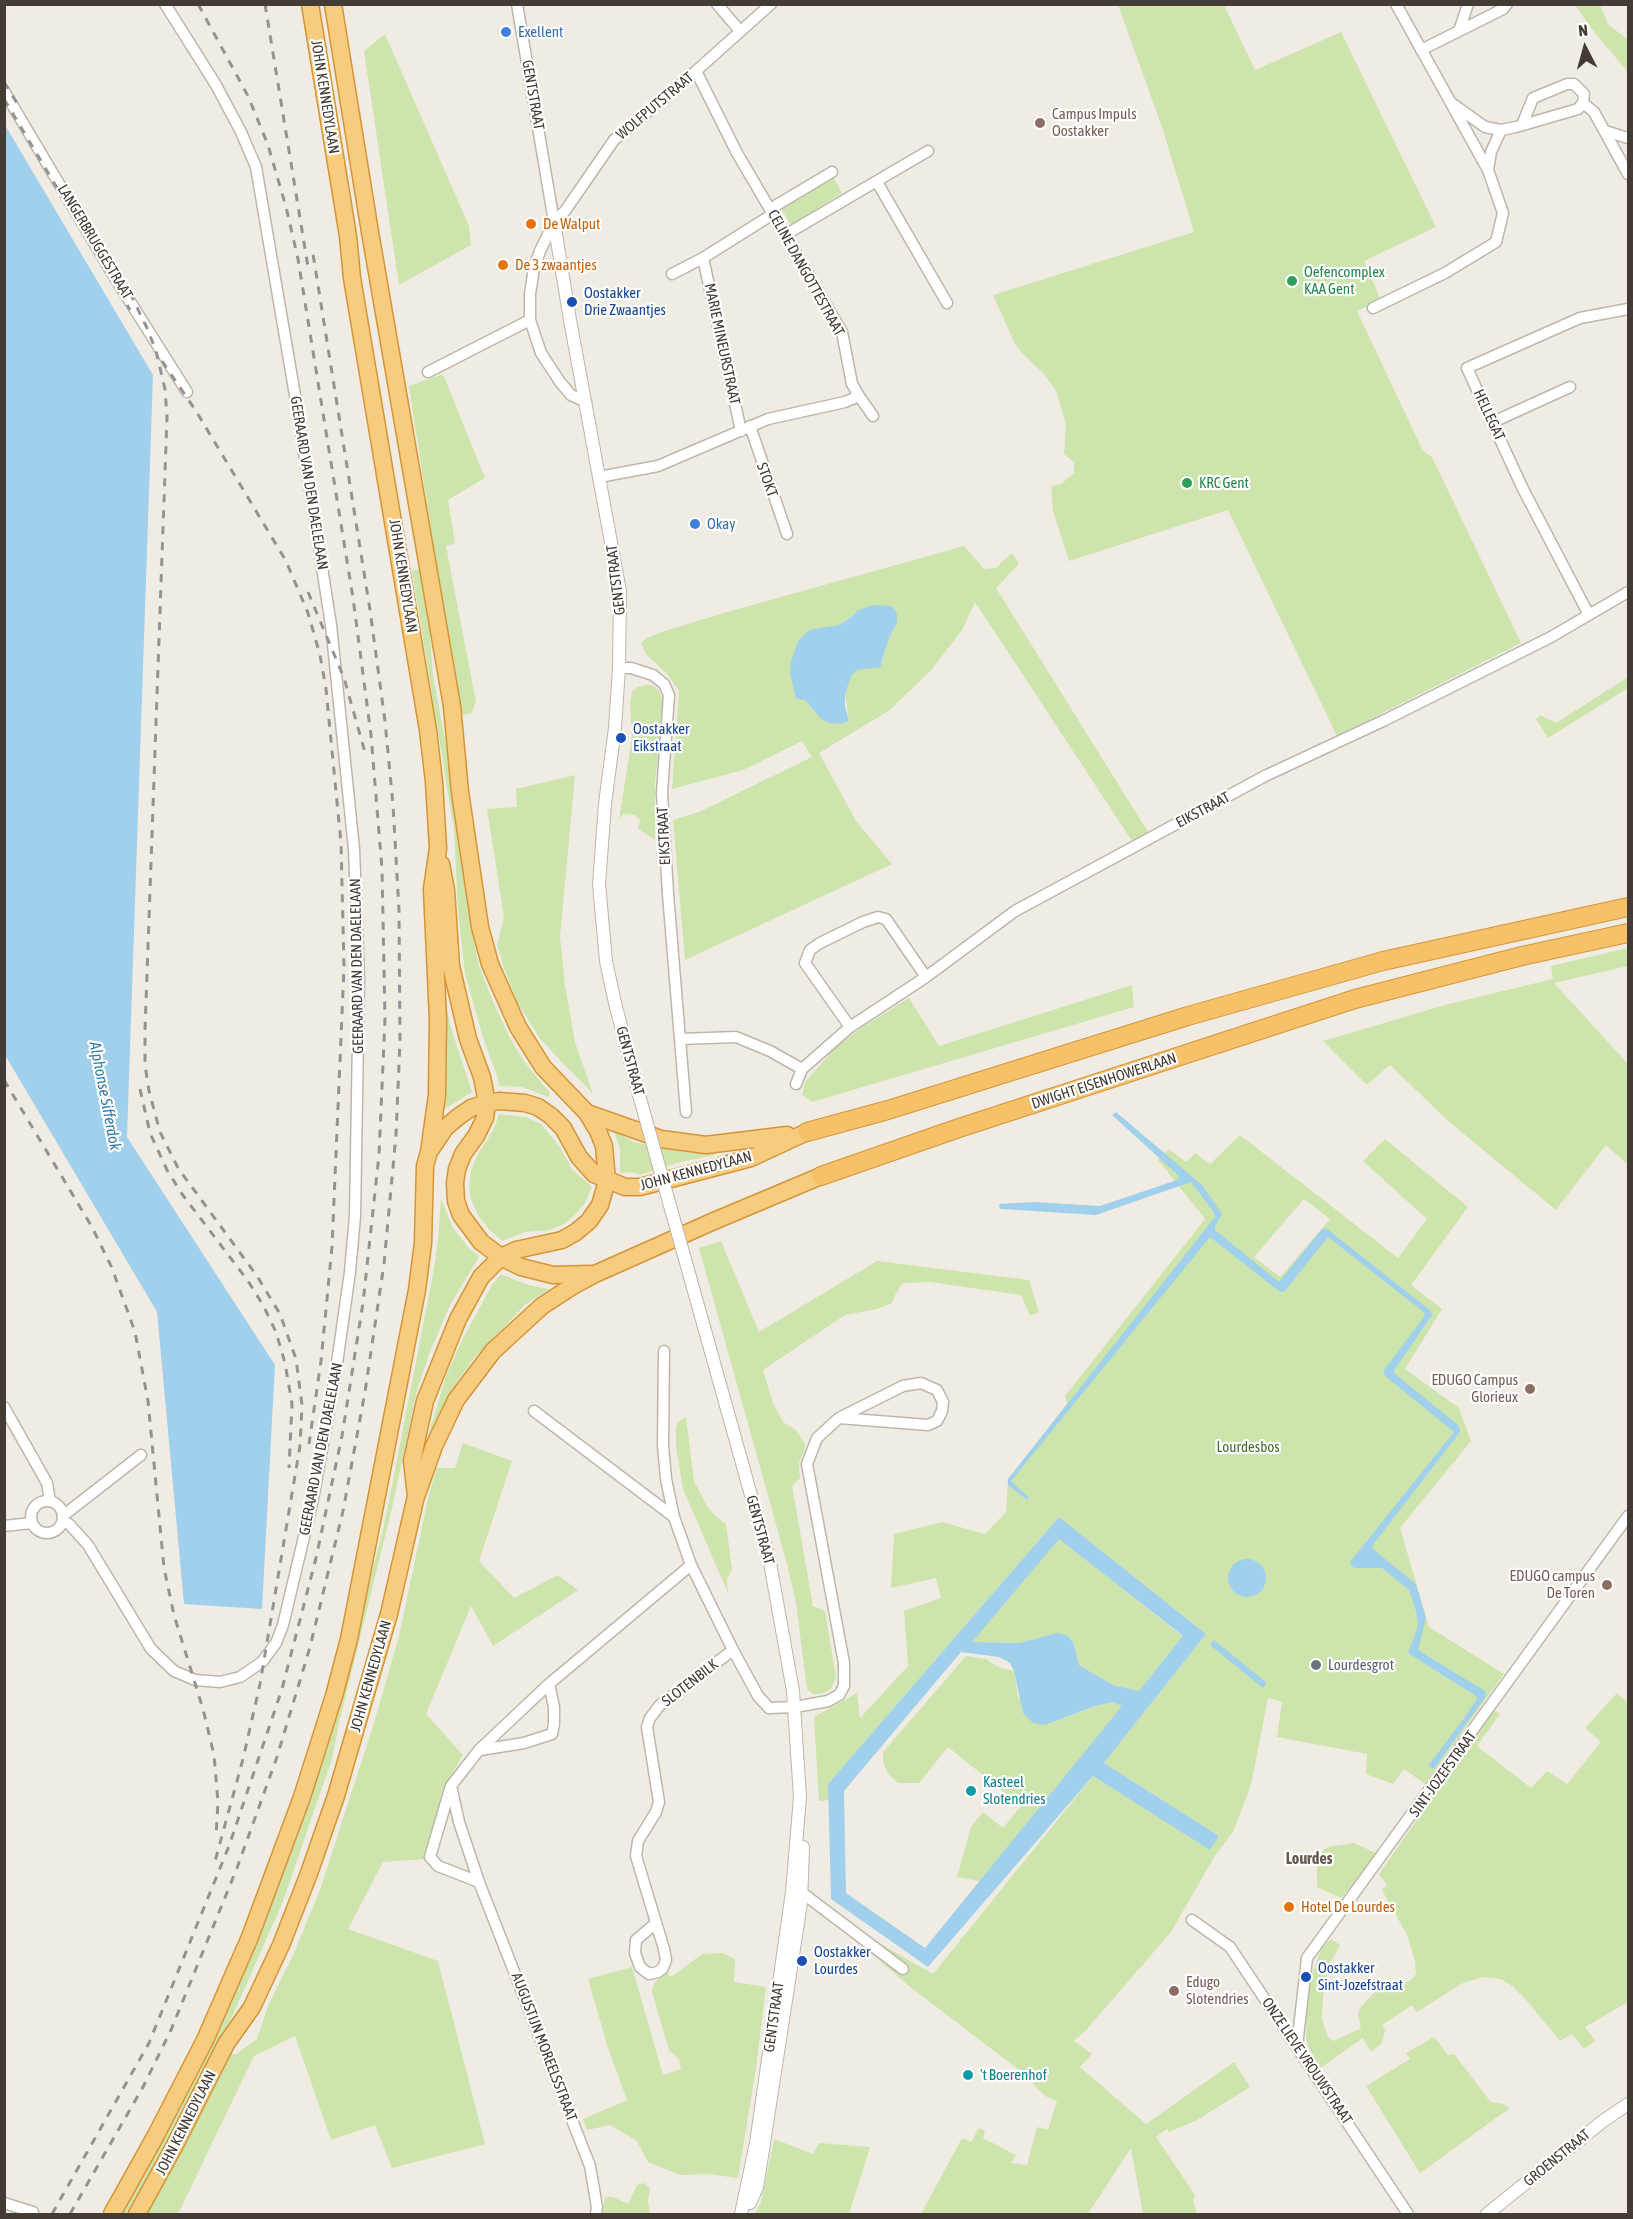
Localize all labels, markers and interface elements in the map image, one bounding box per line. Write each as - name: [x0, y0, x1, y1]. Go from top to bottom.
- north arrow: [1555, 18, 1615, 78]
- text: N: [1577, 21, 1589, 40]
- place label: Exellent: [518, 23, 563, 41]
- marker: Exellent: [499, 25, 513, 39]
- street label: JOHN KENNEDYLAAN: [307, 39, 343, 155]
- street label: GENTSTRAAT: [518, 59, 548, 131]
- street label: WOLFPUTSTRAAT: [613, 69, 697, 143]
- place label: Campus Impuls Oostakker: [1052, 105, 1136, 140]
- marker: Campus Impuls Oostakker: [1033, 116, 1047, 130]
- street label: LANGERBRUGGESTRAAT: [54, 181, 136, 303]
- street label: CELINE DANGOTTESTRAAT: [764, 207, 848, 339]
- place label: De Walput: [543, 215, 600, 233]
- marker: De Walput: [524, 217, 538, 231]
- place label: De 3 zwaantjes: [515, 256, 597, 274]
- marker: De 3 zwaantjes: [496, 258, 510, 272]
- place label: Oefencomplex KAA Gent: [1304, 263, 1385, 298]
- marker: Oefencomplex KAA Gent: [1285, 274, 1299, 288]
- street label: MARIE MINEURSTRAAT: [700, 282, 744, 406]
- place label: Oostakker Drie Zwaantjes: [584, 284, 666, 319]
- marker: Oostakker Drie Zwaantjes: [565, 295, 579, 309]
- street label: HELLEGAT: [1469, 387, 1509, 443]
- street label: GEERAARD VAN DEN DAELELAAN: [286, 395, 332, 571]
- street label: STOKT: [753, 460, 781, 500]
- place label: KRC Gent: [1199, 474, 1249, 492]
- marker: KRC Gent: [1180, 476, 1194, 490]
- place label: Okay: [707, 515, 736, 533]
- marker: Okay: [688, 517, 702, 531]
- street label: JOHN KENNEDYLAAN: [385, 518, 421, 634]
- street label: GENTSTRAAT: [603, 544, 629, 616]
- place label: Oostakker Eikstraat: [633, 720, 690, 755]
- marker: Oostakker Eikstraat: [614, 731, 628, 745]
- street label: EIKSTRAAT: [1173, 788, 1233, 832]
- street label: EIKSTRAAT: [653, 806, 675, 866]
- street label: GEERAARD VAN DEN DAELELAAN: [346, 878, 368, 1054]
- street label: GENTSTRAAT: [612, 1024, 648, 1098]
- water label: Alphonse Sifferdok: [85, 1040, 125, 1152]
- street label: DWIGHT EISENHOWERLAAN: [1029, 1049, 1179, 1113]
- street label: JOHN KENNEDYLAAN: [638, 1147, 754, 1195]
- street label: GEERAARD VAN DEN DAELELAAN: [295, 1361, 347, 1537]
- place label: EDUGO Campus Glorieux: [1431, 1371, 1518, 1406]
- marker: EDUGO Campus Glorieux: [1523, 1382, 1537, 1396]
- park label: Lourdesbos: [1216, 1438, 1280, 1456]
- street label: GENTSTRAAT: [742, 1493, 778, 1567]
- place label: EDUGO campus De Toren: [1510, 1567, 1595, 1602]
- marker: EDUGO campus De Toren: [1600, 1578, 1614, 1592]
- street label: JOHN KENNEDYLAAN: [347, 1618, 395, 1734]
- street label: SLOTENBILK: [658, 1656, 722, 1710]
- place label: Lourdesgrot: [1328, 1656, 1394, 1674]
- marker: Lourdesgrot: [1309, 1658, 1323, 1672]
- street label: SINT-JOZEFSTRAAT: [1406, 1727, 1480, 1821]
- place label: Kasteel Slotendries: [983, 1773, 1046, 1808]
- marker: Kasteel Slotendries: [964, 1784, 978, 1798]
- district label: Lourdes: [1286, 1849, 1332, 1869]
- place label: Hotel De Lourdes: [1301, 1898, 1395, 1916]
- marker: Hotel De Lourdes: [1282, 1900, 1296, 1914]
- place label: Oostakker Lourdes: [814, 1943, 871, 1978]
- marker: Oostakker Lourdes: [795, 1954, 809, 1968]
- place label: Oostakker Sint-Jozefstraat: [1318, 1959, 1403, 1994]
- street label: AUGUSTIJN MOREELSSTRAAT: [507, 1970, 581, 2124]
- marker: Oostakker Sint-Jozefstraat: [1299, 1970, 1313, 1984]
- place label: Edugo Slotendries: [1186, 1973, 1249, 2008]
- street label: GENTSTRAAT: [760, 1981, 788, 2053]
- marker: Edugo Slotendries: [1167, 1984, 1181, 1998]
- street label: ONZE LIEVE VROUWSTRAAT: [1258, 1994, 1356, 2128]
- place label: 't Boerenhof: [980, 2066, 1047, 2084]
- street label: JOHN KENNEDYLAAN: [152, 2068, 220, 2178]
- marker: 't Boerenhof: [961, 2068, 975, 2082]
- street label: GROENSTRAAT: [1520, 2126, 1594, 2190]

